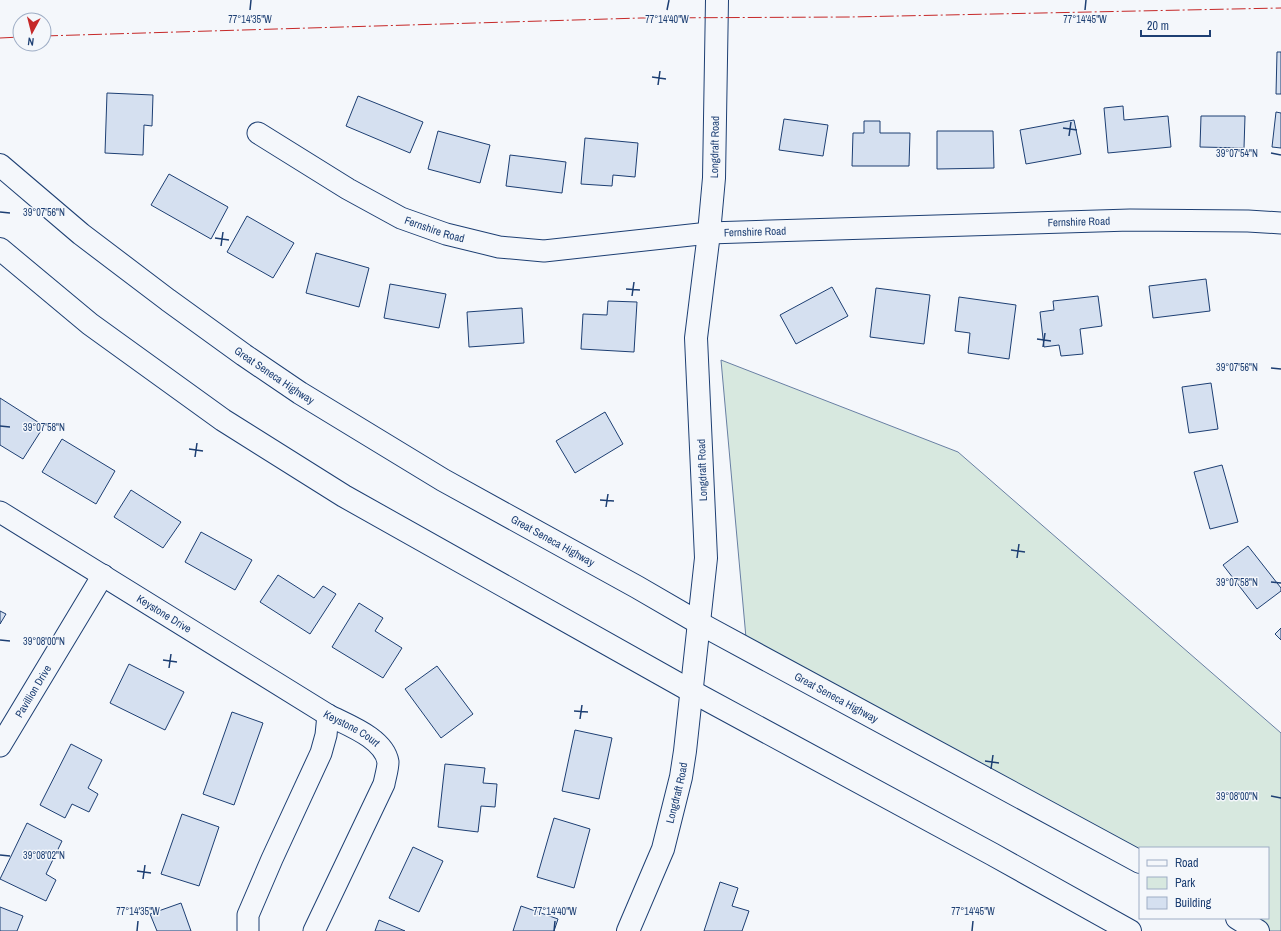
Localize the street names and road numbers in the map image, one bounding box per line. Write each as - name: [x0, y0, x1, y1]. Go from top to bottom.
- street label: Longdraft Road: [707, 116, 722, 178]
- street label: Fernshire Road: [403, 213, 466, 245]
- street label: Fernshire Road: [1048, 214, 1110, 230]
- street label: Fernshire Road: [724, 224, 786, 240]
- street label: Great Seneca Highway: [232, 343, 317, 407]
- street label: Longdraft Road: [694, 439, 710, 501]
- street label: Great Seneca Highway: [509, 512, 598, 570]
- street label: Keystone Drive: [134, 591, 194, 636]
- street label: Pavillion Drive: [12, 662, 54, 720]
- street label: Great Seneca Highway: [792, 669, 881, 726]
- street label: Keystone Court: [321, 707, 383, 750]
- street label: Longdraft Road: [663, 761, 690, 825]

